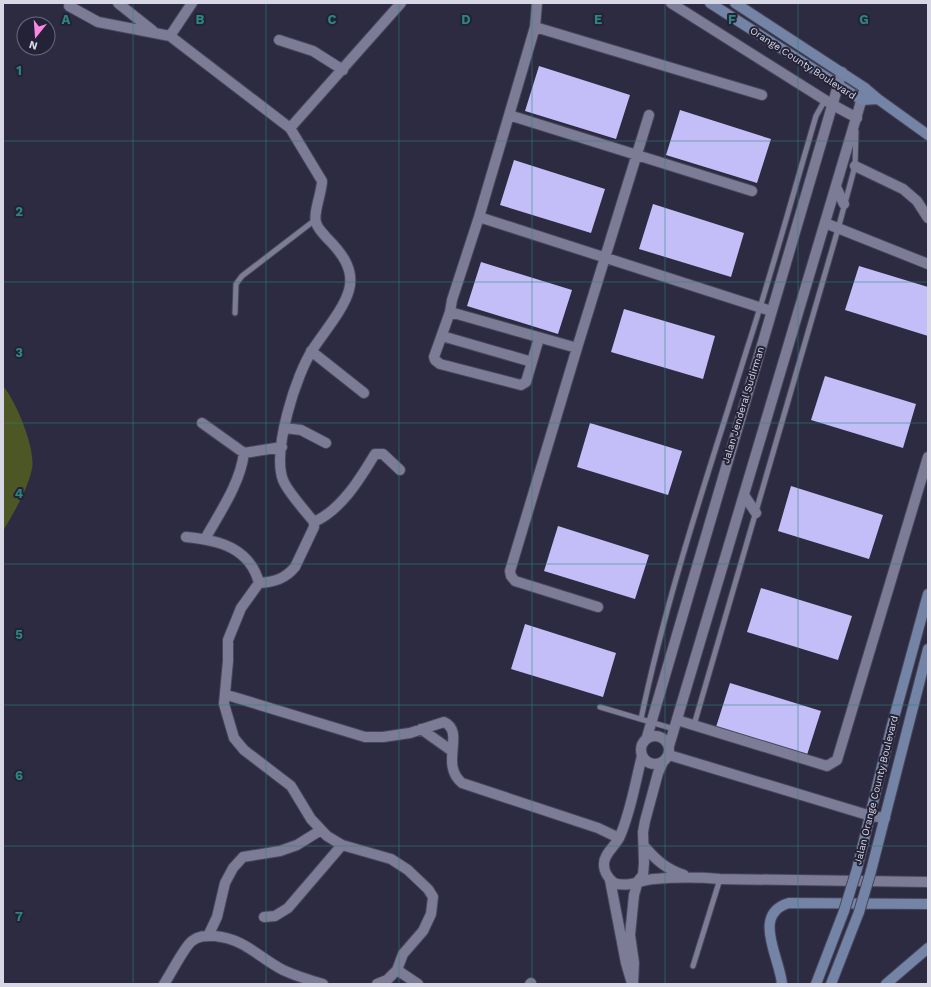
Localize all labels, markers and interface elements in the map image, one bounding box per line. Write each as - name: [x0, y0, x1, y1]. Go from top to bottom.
- text: A: [62, 12, 71, 27]
- text: B: [196, 12, 205, 27]
- text: C: [328, 12, 337, 27]
- text: D: [461, 12, 471, 27]
- text: E: [594, 12, 602, 27]
- text: F: [728, 12, 736, 27]
- text: G: [859, 12, 869, 27]
- north arrow: [16, 16, 56, 56]
- street label: Orange County Boulevard: [748, 25, 858, 101]
- text: N: [27, 38, 39, 52]
- text: 1: [16, 63, 22, 78]
- text: 2: [15, 204, 23, 219]
- text: 3: [15, 345, 23, 360]
- street label: Jalan Jenderal Sudirman: [720, 345, 766, 465]
- text: 4: [15, 486, 24, 501]
- text: 5: [15, 627, 23, 642]
- street label: Jalan Orange County Boulevard: [852, 714, 900, 866]
- text: 6: [15, 768, 23, 783]
- text: 7: [15, 909, 23, 924]

